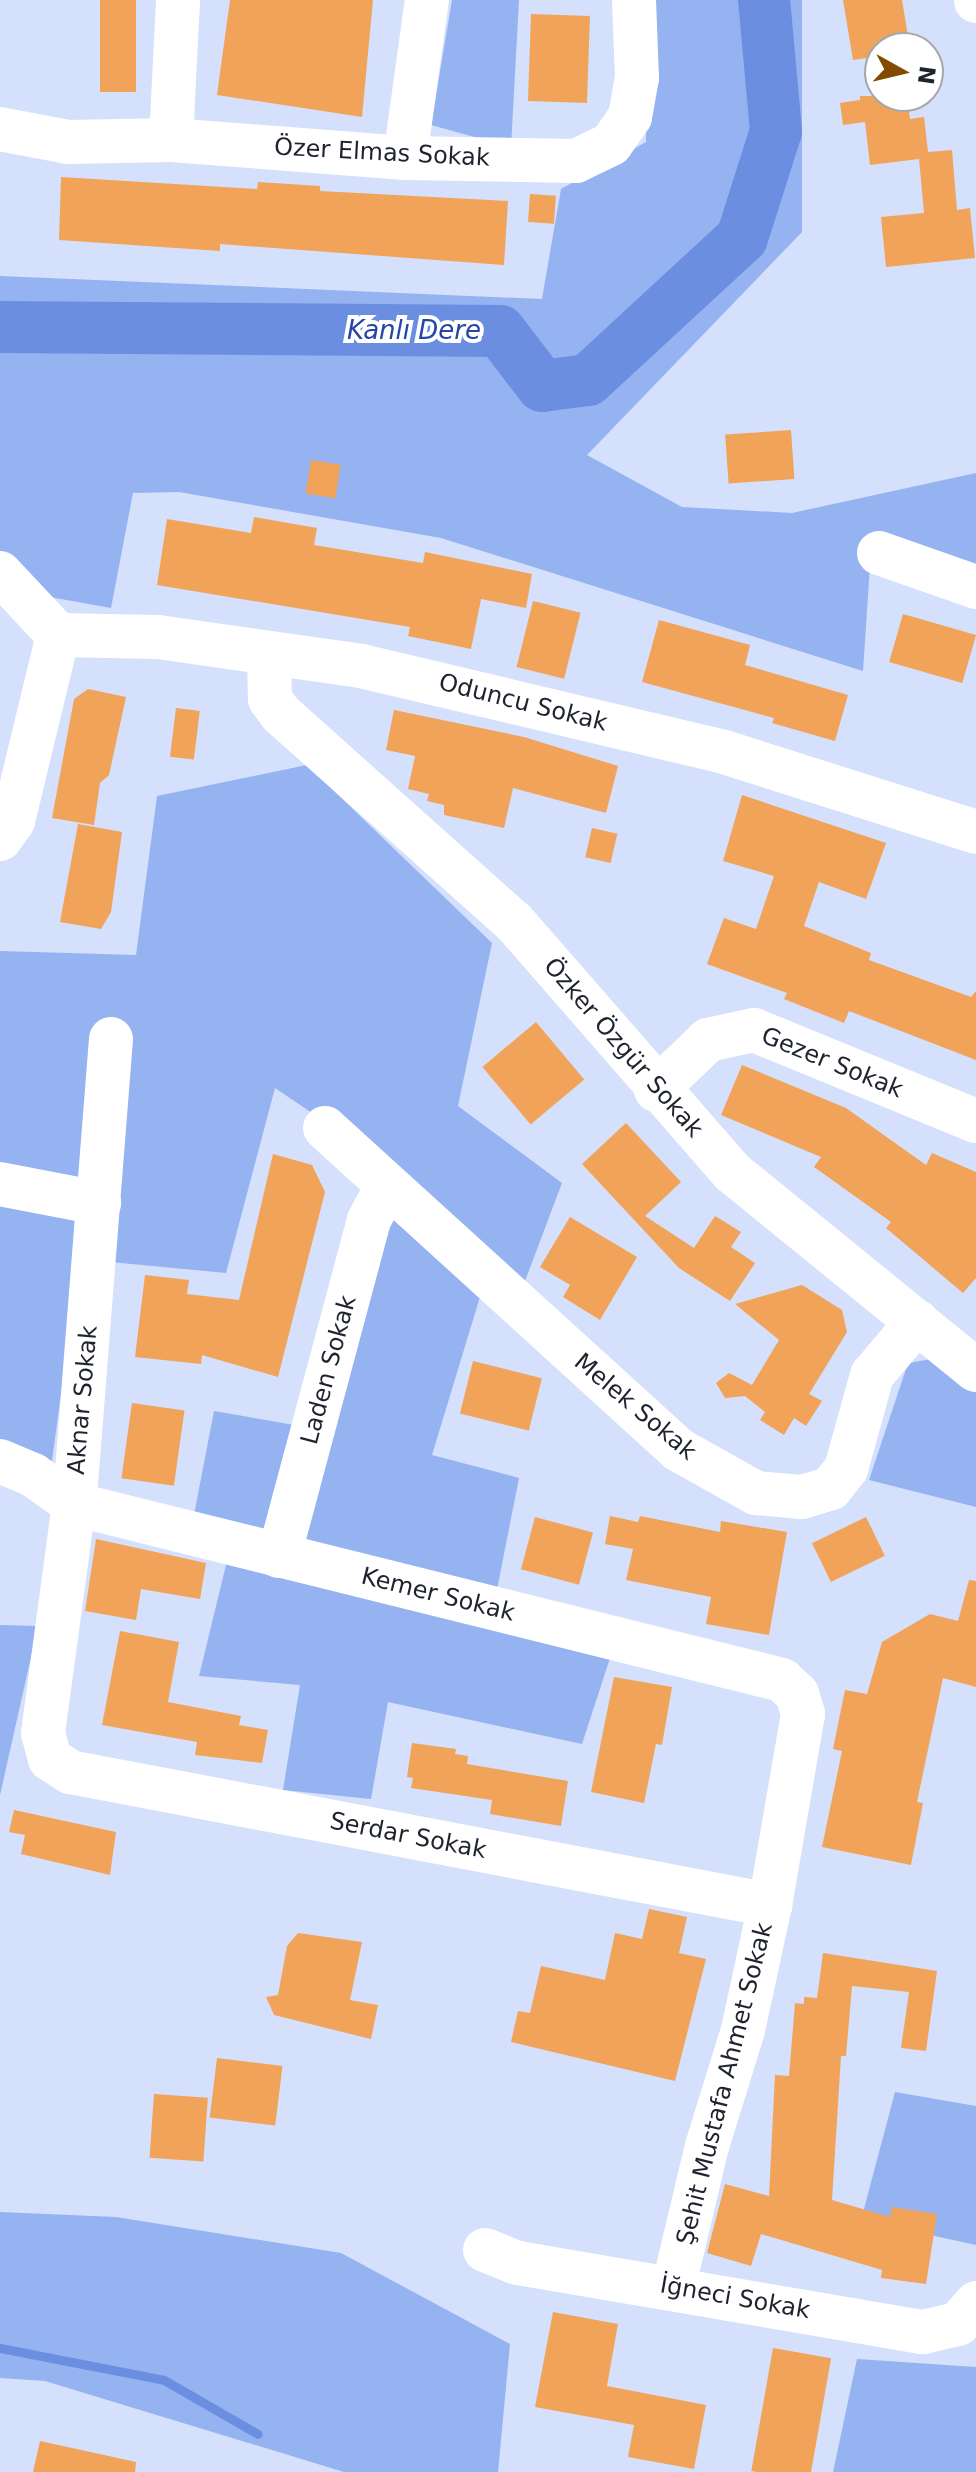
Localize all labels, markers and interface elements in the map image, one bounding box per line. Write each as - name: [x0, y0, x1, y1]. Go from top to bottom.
- north arrow: [864, 32, 944, 112]
- text: N: [913, 64, 940, 86]
- street label: Özer Elmas Sokak: [273, 133, 491, 173]
- water label: Kanlı Dere: [347, 315, 481, 347]
- street label: Oduncu Sokak: [436, 668, 610, 738]
- street label: Özker Özgür Sokak: [537, 952, 709, 1144]
- street label: Gezer Sokak: [757, 1022, 907, 1104]
- street label: Laden Sokak: [295, 1292, 363, 1448]
- street label: Aknar Sokak: [62, 1324, 104, 1476]
- street label: Melek Sokak: [568, 1348, 702, 1466]
- street label: Kemer Sokak: [358, 1562, 518, 1628]
- street label: Serdar Sokak: [327, 1807, 489, 1865]
- street label: Şehit Mustafa Ahmet Sokak: [671, 1920, 779, 2248]
- street label: İğneci Sokak: [658, 2271, 812, 2325]

